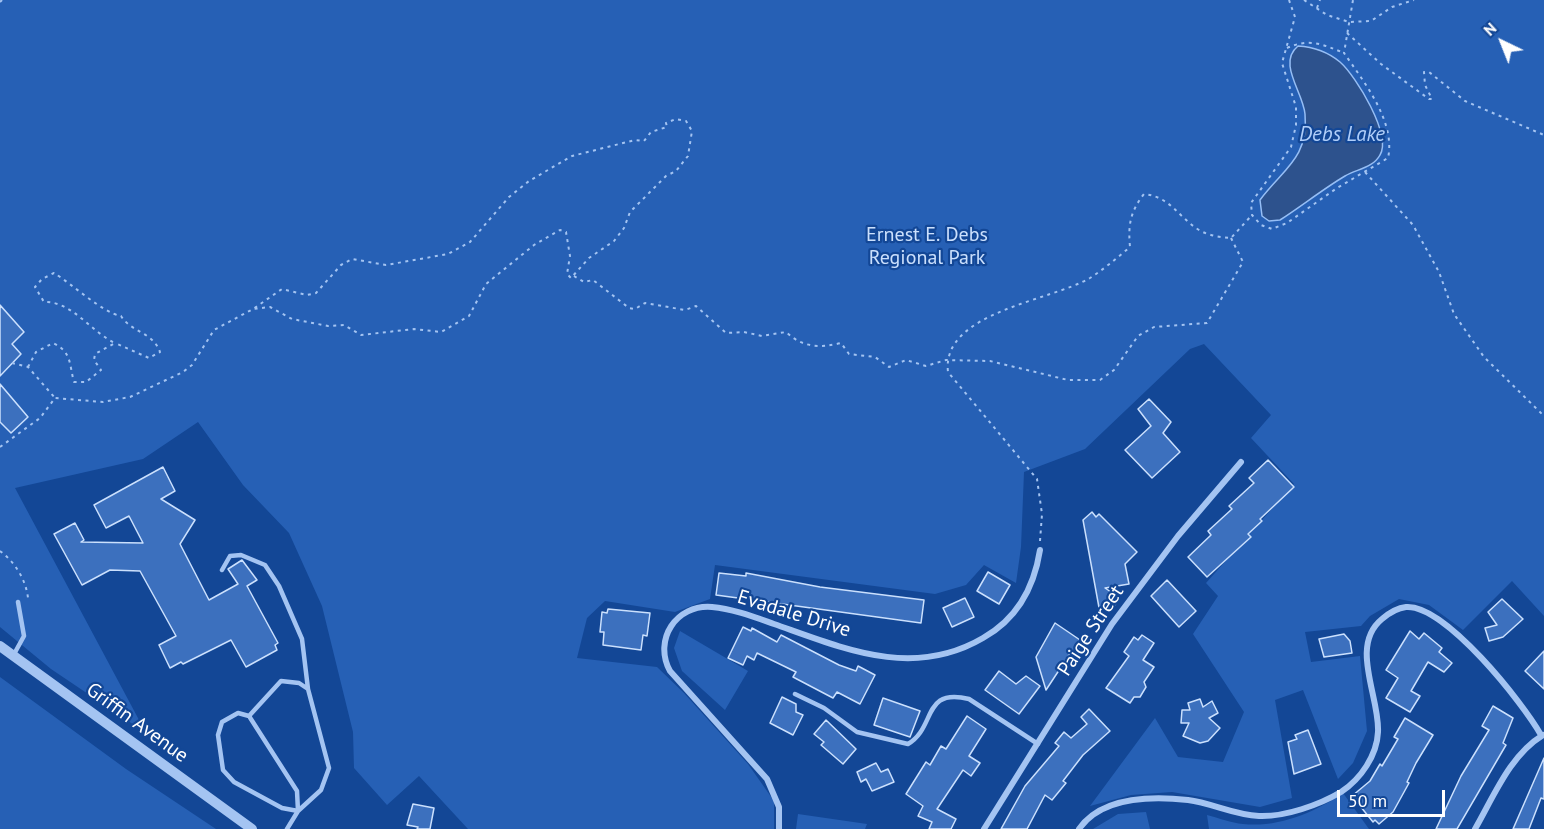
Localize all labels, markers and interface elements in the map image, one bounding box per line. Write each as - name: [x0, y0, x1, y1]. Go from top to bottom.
- north arrow: [1472, 12, 1532, 72]
- text: N: [1479, 18, 1500, 40]
- water label: Debs Lake: [1299, 122, 1385, 148]
- park label: Ernest E. Debs Regional Park: [866, 223, 988, 270]
- street label: Paige Street: [1053, 581, 1129, 681]
- street label: Evadale Drive: [734, 585, 854, 643]
- street label: Griffin Avenue: [81, 678, 193, 768]
- scale bar: [1340, 778, 1448, 816]
- text: 50 m: [1348, 789, 1387, 812]

